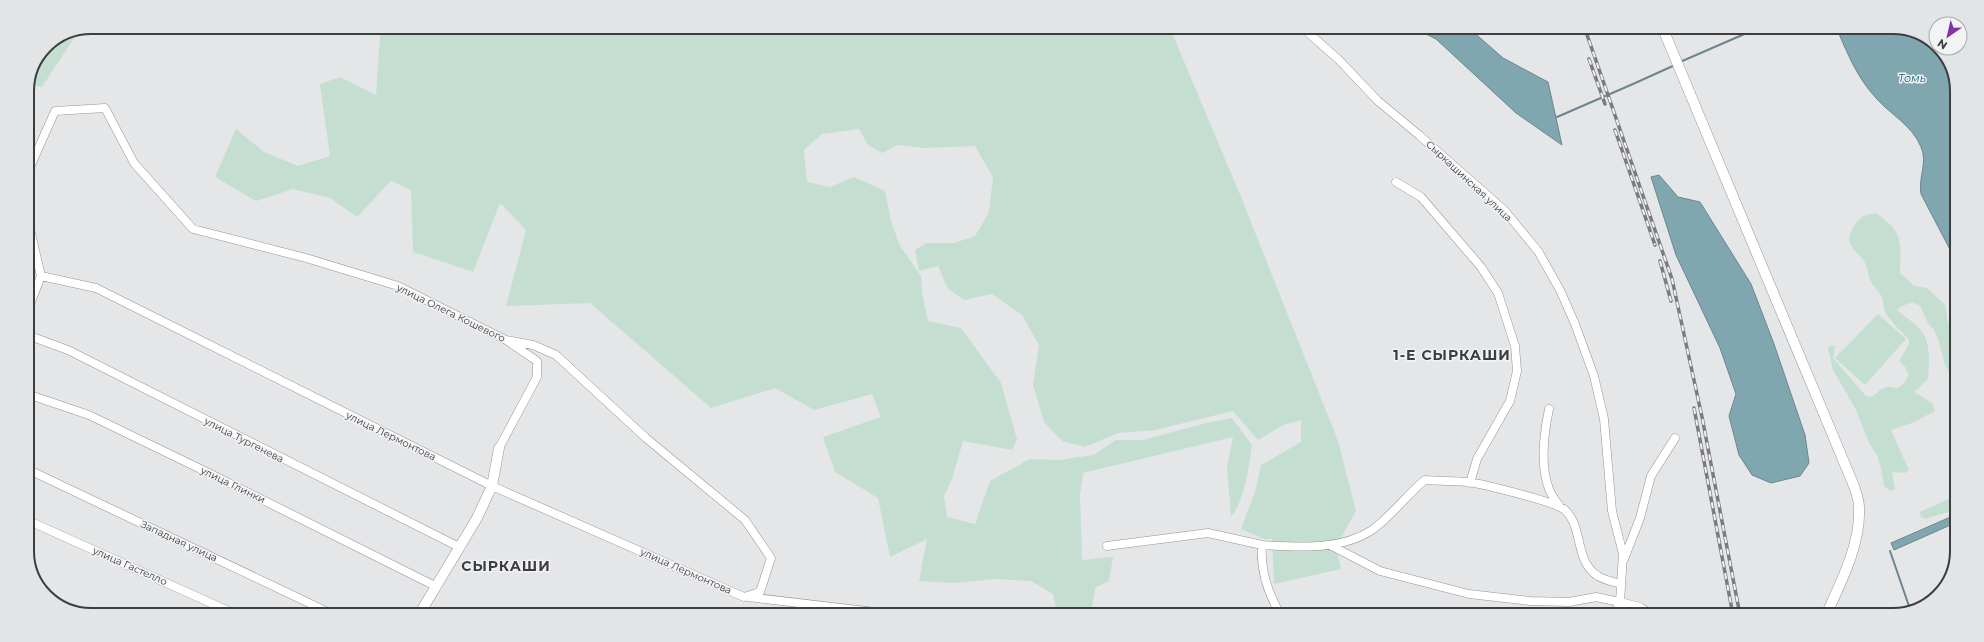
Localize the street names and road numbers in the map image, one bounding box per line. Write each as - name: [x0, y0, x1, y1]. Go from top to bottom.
- street label: Сыркашинская улица: [1423, 138, 1515, 224]
- street label: улица Олега Кошевого: [393, 280, 508, 345]
- street label: улица Лермонтова: [343, 408, 438, 463]
- street label: улица Тургенева: [201, 414, 286, 466]
- street label: улица Глинки: [198, 463, 268, 506]
- street label: Западная улица: [138, 517, 220, 565]
- street label: улица Гастелло: [90, 543, 169, 588]
- street label: улица Лермонтова: [637, 545, 734, 597]

